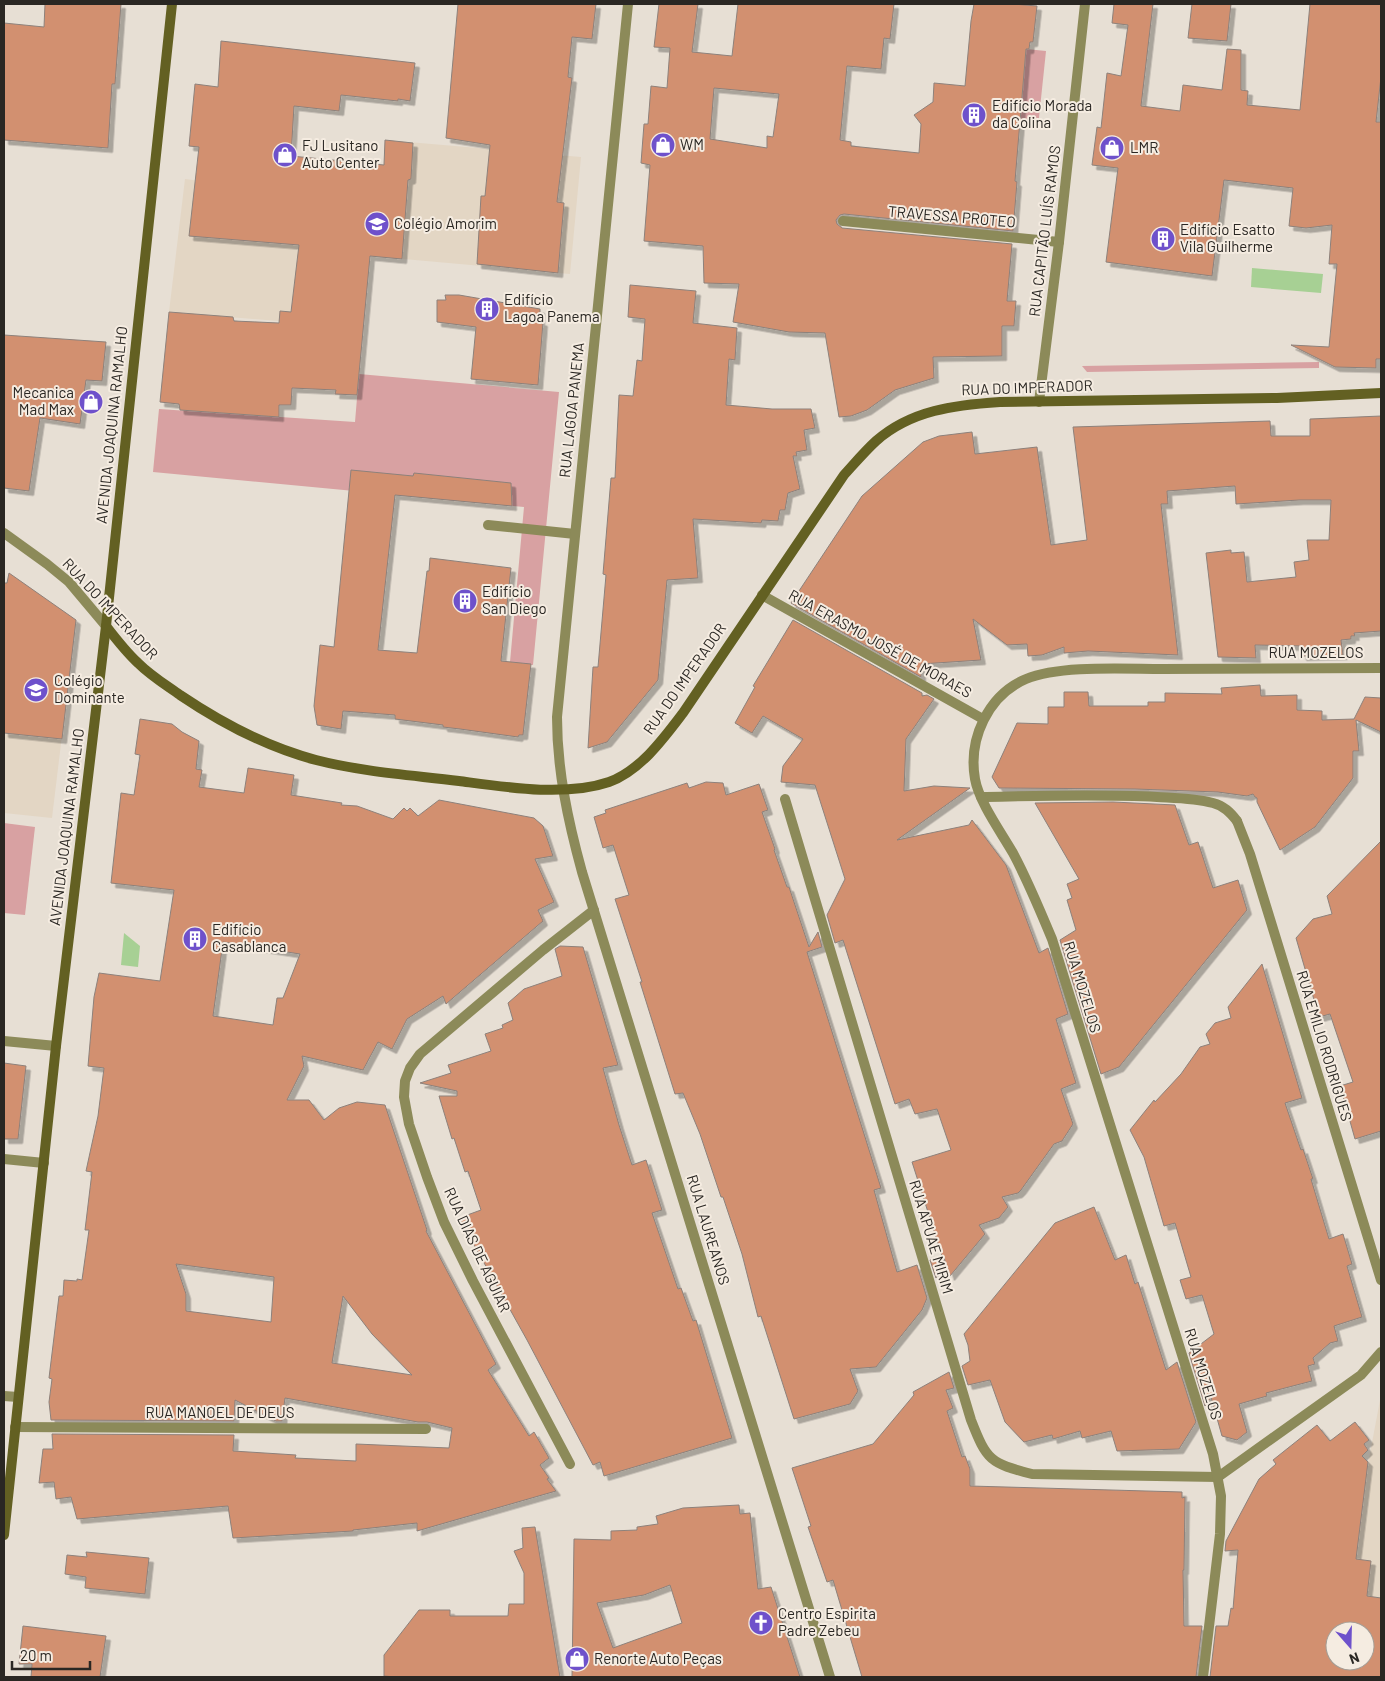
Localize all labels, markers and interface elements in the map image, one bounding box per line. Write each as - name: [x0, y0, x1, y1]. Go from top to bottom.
- place label: Edifício Morada da Colina: [992, 96, 1092, 131]
- building icon: Edifício Morada da Colina: [961, 102, 987, 128]
- shop icon: WM: [650, 132, 676, 158]
- place label: WM: [680, 135, 704, 153]
- shop icon: LMR: [1099, 135, 1125, 161]
- place label: FJ Lusitano Auto Center: [302, 136, 380, 171]
- place label: LMR: [1130, 138, 1158, 156]
- shop icon: FJ Lusitano Auto Center: [272, 142, 298, 168]
- street label: RUA CAPITÃO LUÍS RAMOS: [1025, 144, 1063, 318]
- street label: TRAVESSA PROTEO: [887, 201, 1017, 231]
- school or university icon: Colégio Amorim: [364, 211, 390, 237]
- place label: Colégio Amorim: [394, 214, 497, 232]
- place label: Edifício Esatto Vila Guilherme: [1180, 220, 1275, 255]
- building icon: Edifício Esatto Vila Guilherme: [1150, 226, 1176, 252]
- place label: Edifício Lagoa Panema: [504, 290, 600, 325]
- building icon: Edifício Lagoa Panema: [474, 296, 500, 322]
- street label: AVENIDA JOAQUINA RAMALHO: [92, 325, 130, 525]
- street label: RUA LAGOA PANEMA: [555, 341, 587, 478]
- street label: RUA DO IMPERADOR: [961, 376, 1093, 398]
- place label: Mecanica Mad Max: [12, 383, 74, 418]
- shop icon: Mecanica Mad Max: [78, 389, 104, 415]
- street label: RUA DO IMPERADOR: [59, 554, 162, 663]
- place label: Edifício San Diego: [482, 582, 547, 617]
- street label: RUA ERASMO JOSÉ DE MORAES: [786, 585, 975, 701]
- building icon: Edifício San Diego: [452, 588, 478, 614]
- street label: RUA DO IMPERADOR: [639, 619, 729, 737]
- street label: RUA MOZELOS: [1269, 643, 1363, 661]
- place label: Colégio Dominante: [54, 671, 125, 706]
- school or university icon: Colégio Dominante: [23, 677, 49, 703]
- street label: AVENIDA JOAQUINA RAMALHO: [45, 727, 87, 927]
- place label: Edifício Casablanca: [212, 920, 286, 955]
- building icon: Edifício Casablanca: [182, 926, 208, 952]
- street label: RUA MOZELOS: [1060, 939, 1105, 1035]
- street label: RUA EMILIO RODRIGUES: [1293, 968, 1357, 1123]
- street label: RUA LAUREANOS: [684, 1172, 734, 1287]
- street label: RUA APUAE MIRIM: [906, 1178, 958, 1296]
- street label: RUA DIAS DE AGUIAR: [441, 1184, 515, 1315]
- street label: RUA MOZELOS: [1181, 1326, 1226, 1422]
- street label: RUA MANOEL DE DEUS: [146, 1403, 294, 1421]
- place label: Centro Espirita Padre Zebeu: [778, 1604, 876, 1639]
- church icon: Centro Espirita Padre Zebeu: [748, 1610, 774, 1636]
- north arrow: [1325, 1621, 1375, 1671]
- scale bar: [12, 1638, 90, 1670]
- text: 20 m: [20, 1646, 52, 1664]
- shop icon: Renorte Auto Peças: [564, 1646, 590, 1672]
- place label: Renorte Auto Peças: [594, 1649, 722, 1667]
- text: N: [1347, 1649, 1362, 1668]

